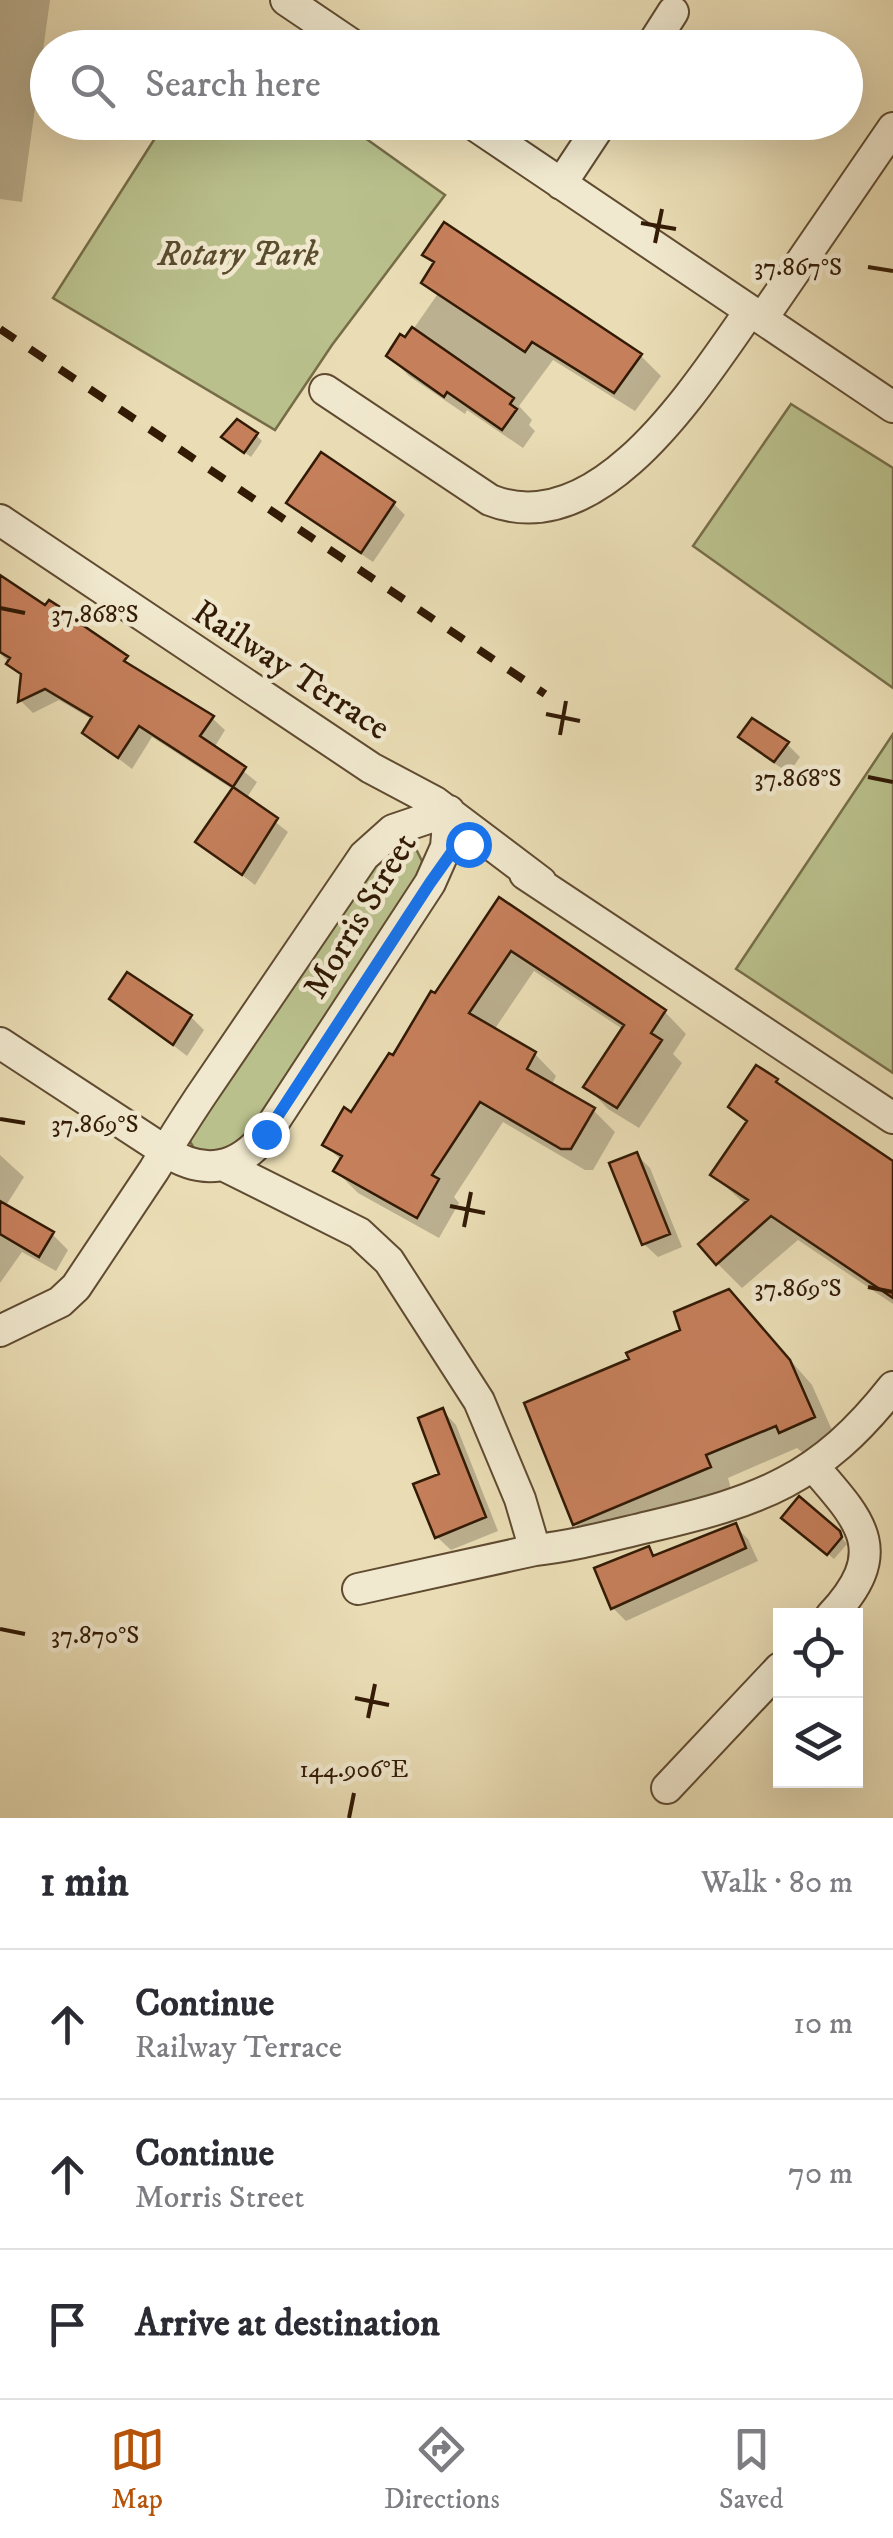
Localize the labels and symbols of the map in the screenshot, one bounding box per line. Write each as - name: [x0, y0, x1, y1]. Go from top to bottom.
- park label: Rotary Park: [156, 233, 319, 277]
- text: 37.867°S: [754, 252, 842, 283]
- street label: Railway Terrace: [184, 591, 398, 751]
- text: 37.868°S: [51, 599, 139, 630]
- text: 37.868°S: [754, 763, 842, 794]
- route start: [446, 822, 492, 868]
- street label: Morris Street: [294, 825, 427, 1007]
- text: 37.869°S: [51, 1109, 139, 1140]
- route end: [244, 1112, 290, 1158]
- text: 37.869°S: [754, 1273, 842, 1304]
- text: 37.870°S: [51, 1620, 139, 1651]
- text: 144.906°E: [299, 1754, 409, 1785]

